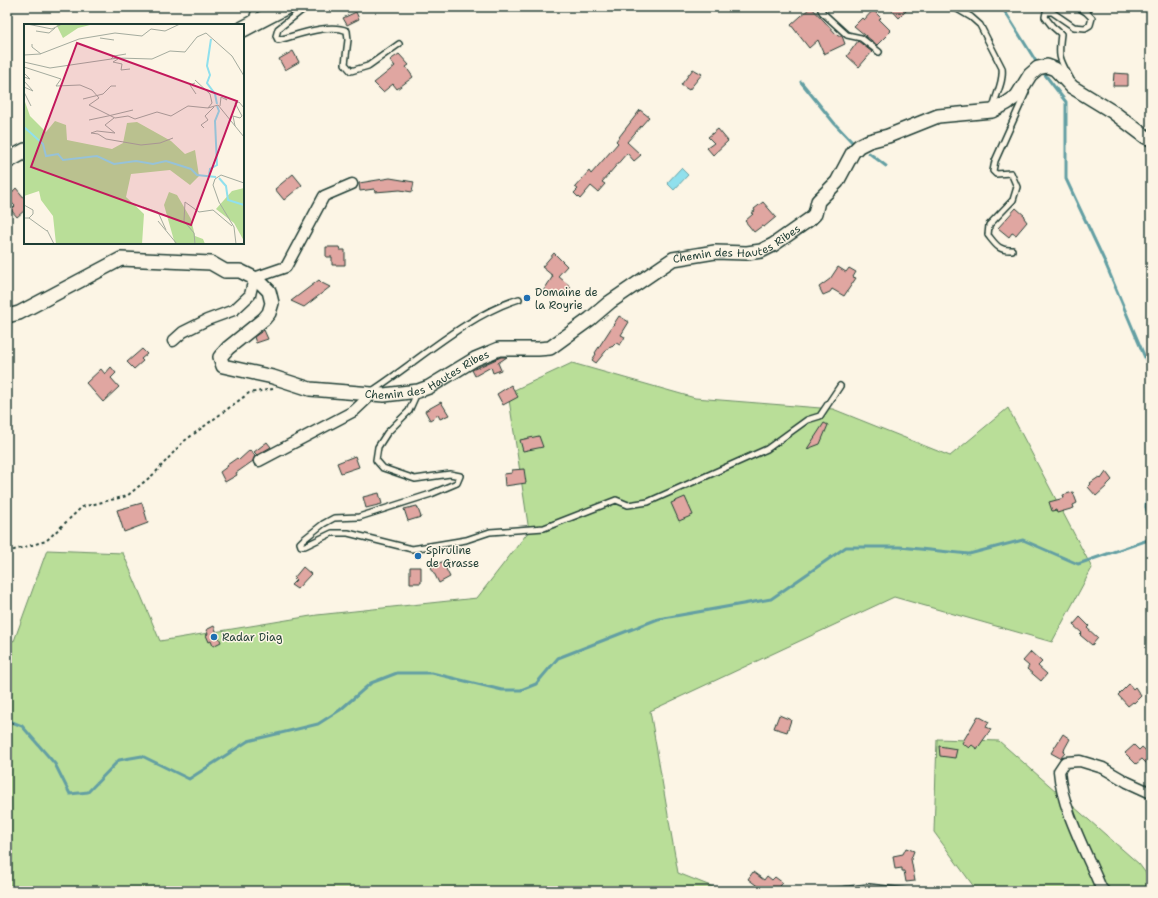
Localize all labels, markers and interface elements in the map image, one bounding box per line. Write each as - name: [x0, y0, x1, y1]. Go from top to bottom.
- inset map: [24, 24, 244, 244]
- street label: Chemin des Hautes Ribes: [672, 221, 803, 266]
- place label: Domaine de la Royrie: [535, 285, 598, 313]
- marker: Domaine de la Royrie: [522, 293, 532, 303]
- street label: Chemin des Hautes Ribes: [364, 346, 491, 402]
- place label: Spiruline de Grasse: [426, 543, 479, 571]
- marker: Spiruline de Grasse: [413, 551, 423, 561]
- place label: Radar Diag: [222, 630, 283, 645]
- marker: Radar Diag: [209, 632, 219, 642]

